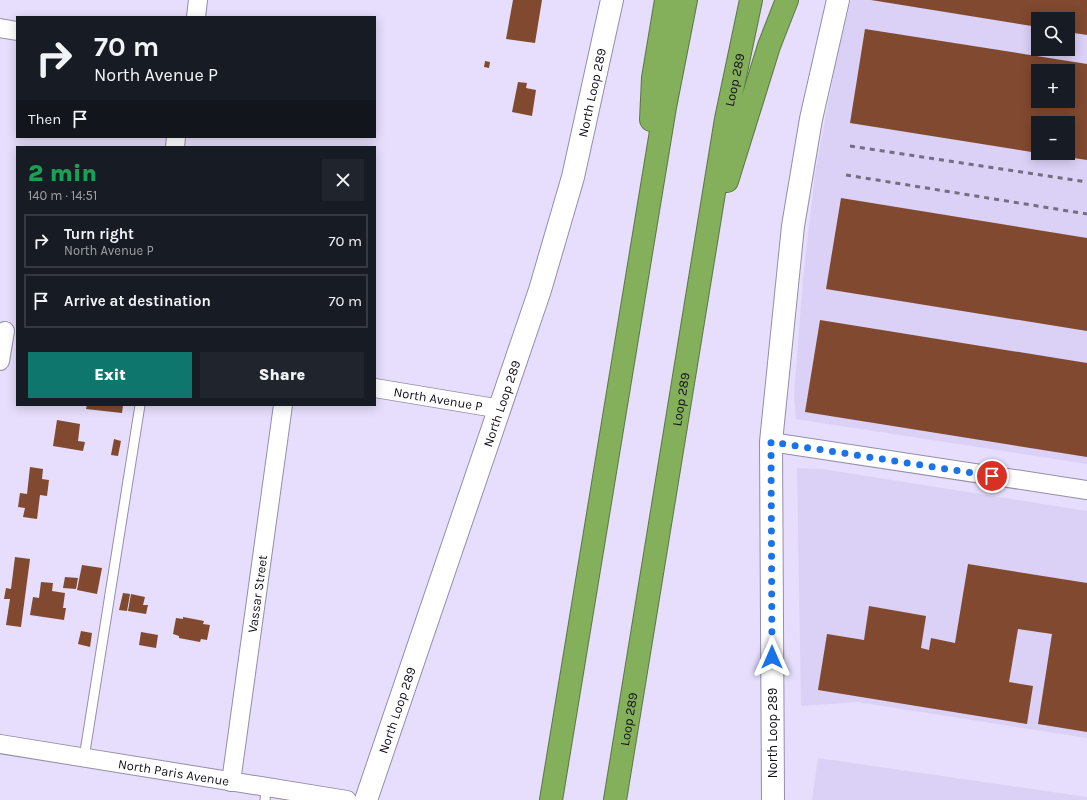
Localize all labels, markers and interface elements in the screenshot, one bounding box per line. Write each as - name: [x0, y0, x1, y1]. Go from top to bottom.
- map controls: [1031, 12, 1075, 160]
- button: search: [1031, 12, 1075, 56]
- text: 70 m: [94, 30, 159, 63]
- icon: right: [28, 32, 80, 84]
- street label: North Loop 289: [575, 47, 609, 138]
- street label: Loop 289: [721, 52, 747, 108]
- text: North Avenue P: [94, 64, 218, 86]
- button: +: [1031, 64, 1075, 108]
- icon: arrive: [69, 108, 91, 130]
- text: Then: [28, 110, 61, 128]
- button: −: [1031, 116, 1075, 160]
- text: 2 min: [28, 159, 97, 187]
- button: close: [322, 159, 364, 201]
- text: 140 m · 14:51: [28, 188, 97, 203]
- text: Turn right: [64, 225, 134, 243]
- icon: right: [30, 230, 52, 252]
- text: 70 m: [328, 232, 362, 250]
- text: North Avenue P: [64, 243, 154, 258]
- icon: arrive: [30, 290, 52, 312]
- text: Arrive at destination: [64, 292, 211, 310]
- text: 70 m: [328, 292, 362, 310]
- button: Exit: [28, 352, 192, 398]
- button: Share: [200, 352, 364, 398]
- street label: North Loop 289: [480, 358, 523, 449]
- street label: Loop 289: [669, 371, 692, 427]
- street label: North Avenue P: [393, 384, 484, 413]
- pin: [975, 459, 1009, 493]
- icon: arrive: [981, 465, 1003, 487]
- street label: Vassar Street: [244, 554, 270, 634]
- position arrow: [751, 636, 793, 678]
- street label: North Loop 289: [375, 665, 418, 755]
- street label: North Loop 289: [765, 688, 780, 778]
- street label: Loop 289: [616, 691, 640, 747]
- street label: North Paris Avenue: [117, 756, 231, 788]

